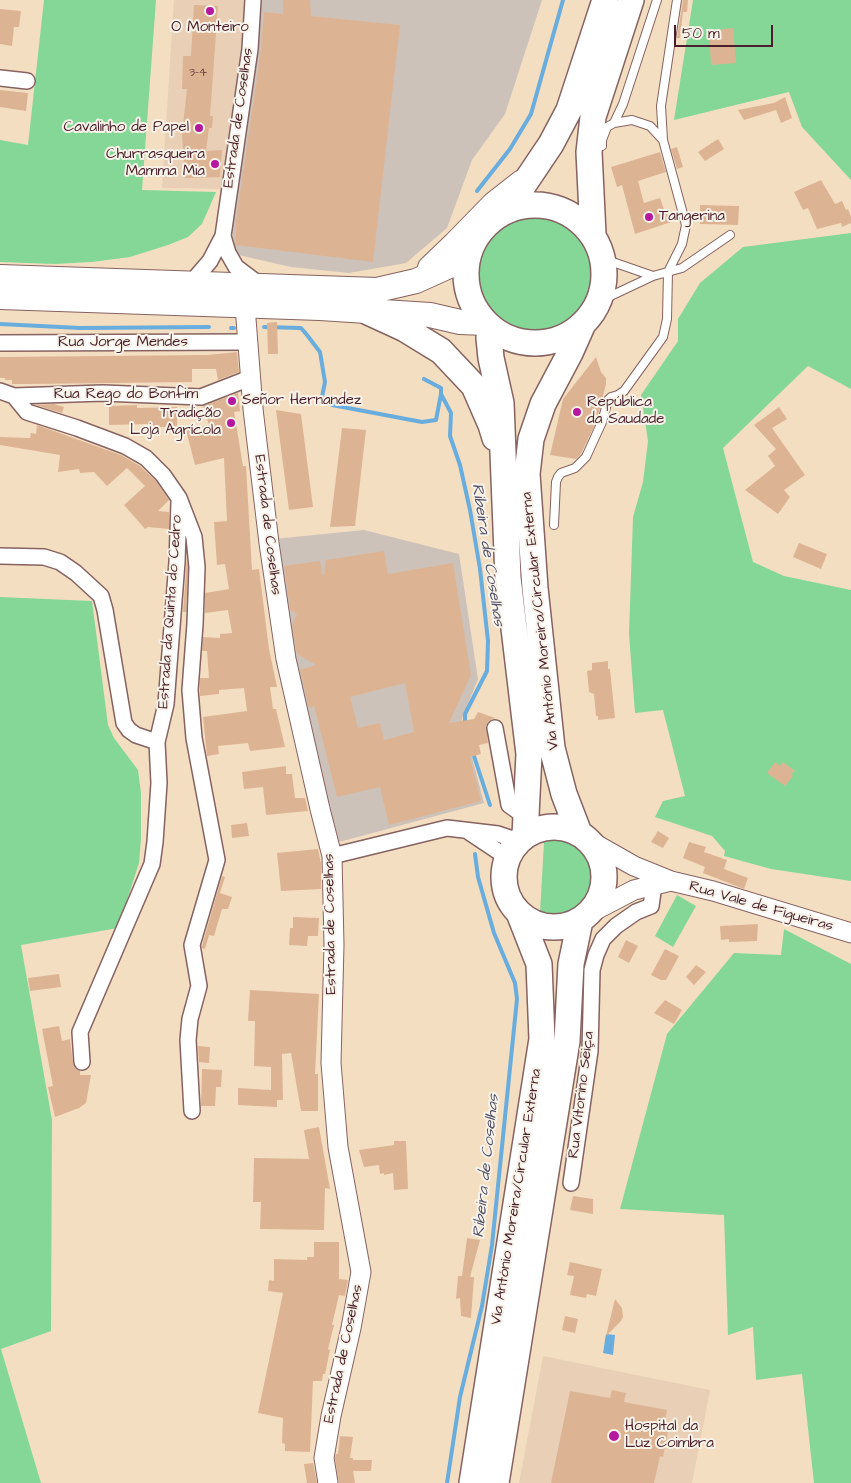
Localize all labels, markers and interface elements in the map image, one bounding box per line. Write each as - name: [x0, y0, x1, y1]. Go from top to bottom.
- marker: O Monteiro: [204, 5, 216, 17]
- scale bar: [676, 15, 775, 47]
- place label: O Monteiro: [171, 19, 249, 37]
- text: 50 m: [682, 23, 720, 44]
- street label: Estrada de Coselhas: [220, 47, 258, 189]
- house number: 3-4: [189, 66, 207, 80]
- place label: Cavalinho de Papel: [64, 119, 189, 137]
- marker: Cavalinho de Papel: [193, 122, 205, 134]
- place label: Churrasqueira Mamma Mia: [106, 146, 205, 181]
- marker: Churrasqueira Mamma Mia: [209, 158, 221, 170]
- place label: Tangerina: [659, 208, 725, 226]
- marker: Tangerina: [643, 211, 655, 223]
- street label: Rua Jorge Mendes: [58, 334, 188, 352]
- street label: Rua Rego do Bonfim: [54, 386, 198, 404]
- place label: Señor Hernandez: [242, 392, 361, 410]
- place label: República da Saudade: [587, 394, 664, 429]
- marker: Señor Hernandez: [226, 395, 238, 407]
- place label: Tradição Loja Agrícola: [130, 405, 221, 440]
- marker: República da Saudade: [571, 406, 583, 418]
- marker: Tradição Loja Agrícola: [225, 417, 237, 429]
- street label: Estrada de Coselhas: [249, 454, 285, 596]
- water label: Ribeira de Coselhas: [466, 482, 508, 628]
- street label: Via António Moreira/Circular Externa: [518, 491, 564, 751]
- street label: Estrada da Quinta do Cedro: [155, 515, 187, 709]
- street label: Estrada de Coselhas: [321, 853, 341, 995]
- street label: Rua Vale de Figueiras: [687, 878, 835, 936]
- street label: Rua Vitorino Seiça: [565, 1030, 599, 1160]
- street label: Via António Moreira/Circular Externa: [488, 1067, 546, 1327]
- water label: Ribeira de Coselhas: [470, 1093, 504, 1239]
- street label: Estrada de Coselhas: [321, 1283, 367, 1425]
- place label: Hospital da Luz Coimbra: [625, 1418, 714, 1453]
- marker: Hospital da Luz Coimbra: [607, 1429, 621, 1443]

